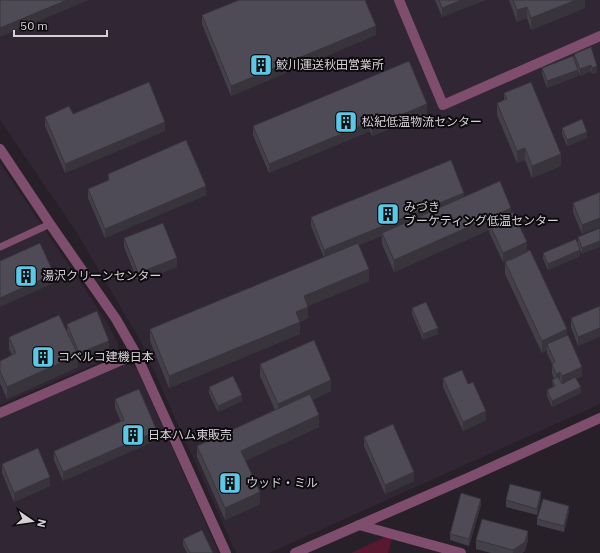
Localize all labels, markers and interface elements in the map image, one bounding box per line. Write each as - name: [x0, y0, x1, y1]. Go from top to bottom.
- scale bar: [14, 12, 107, 38]
- text: 50 m: [20, 18, 48, 33]
- building icon: 鮫川運送秋田営業所: [248, 52, 274, 78]
- place label: 鮫川運送秋田営業所: [276, 57, 384, 72]
- building icon: 松紀低温物流センター: [333, 109, 359, 135]
- place label: 松紀低温物流センター: [362, 114, 482, 129]
- place label: みづき ブーケティング低温センター: [404, 199, 559, 228]
- building icon: みづき ブーケティング低温センター: [375, 201, 401, 227]
- building icon: 湯沢クリーンセンター: [13, 263, 39, 289]
- place label: 湯沢クリーンセンター: [42, 268, 161, 283]
- building icon: コベルコ建機日本: [30, 344, 56, 370]
- place label: コベルコ建機日本: [58, 349, 154, 364]
- building icon: 日本ハム東販売: [120, 422, 146, 448]
- place label: 日本ハム東販売: [148, 427, 232, 442]
- building icon: ウッド・ミル: [217, 470, 243, 496]
- place label: ウッド・ミル: [246, 475, 318, 490]
- north arrow: [12, 501, 52, 541]
- text: N: [34, 518, 49, 529]

